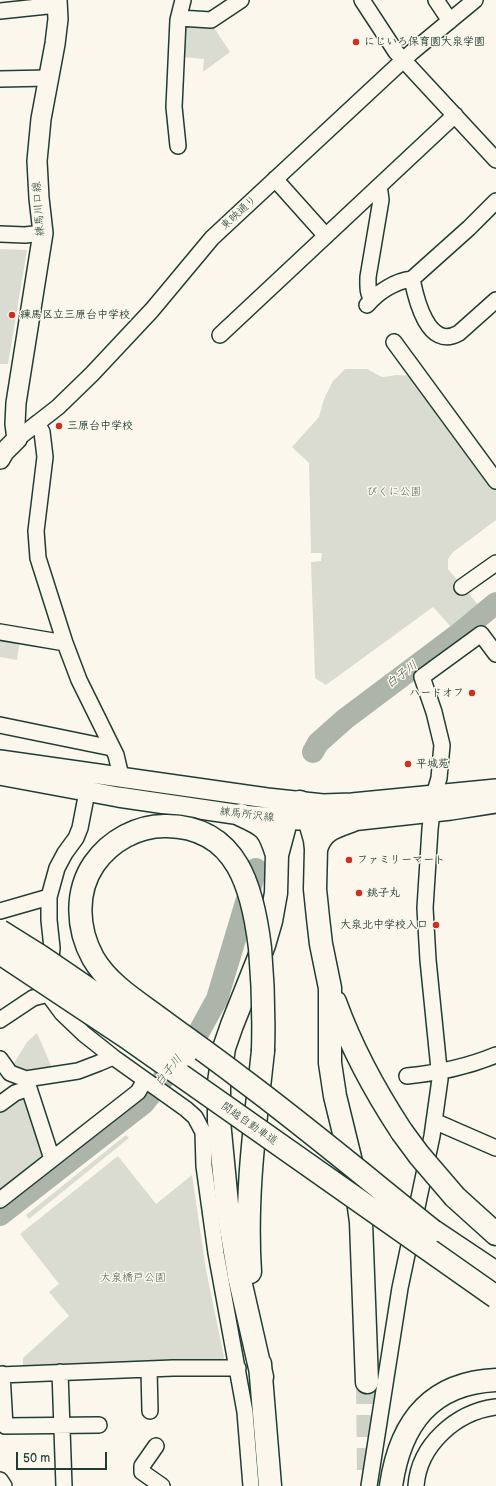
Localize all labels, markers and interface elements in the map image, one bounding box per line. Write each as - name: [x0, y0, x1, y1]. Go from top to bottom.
- place label: にじいろ保育園大泉学園: [364, 35, 485, 49]
- marker: にじいろ保育園大泉学園: [351, 37, 361, 47]
- street label: 練馬川口線: [30, 181, 48, 237]
- street label: 東映通り: [218, 193, 260, 233]
- place label: 練馬区立三原台中学校: [20, 308, 130, 322]
- marker: 練馬区立三原台中学校: [7, 310, 17, 320]
- place label: 三原台中学校: [67, 419, 133, 433]
- marker: 三原台中学校: [54, 421, 64, 431]
- park label: びくに公園: [367, 485, 421, 499]
- water label: 白子川: [383, 658, 421, 692]
- place label: ハードオフ: [409, 686, 464, 700]
- marker: ハードオフ: [467, 688, 477, 698]
- place label: 平城苑: [416, 757, 449, 771]
- marker: 平城苑: [403, 759, 413, 769]
- street label: 練馬所沢線: [219, 805, 275, 825]
- place label: ファミリーマート: [357, 853, 445, 867]
- marker: ファミリーマート: [344, 855, 354, 865]
- place label: 銚子丸: [367, 886, 400, 900]
- marker: 銚子丸: [354, 888, 364, 898]
- place label: 大泉北中学校入口: [340, 918, 428, 932]
- marker: 大泉北中学校入口: [431, 920, 441, 930]
- water label: 白子川: [152, 1052, 186, 1090]
- street label: 関越自動車道: [218, 1100, 280, 1148]
- park label: 大泉橋戸公園: [100, 1271, 166, 1285]
- scale bar: [18, 1444, 109, 1470]
- text: 50 m: [23, 1451, 50, 1466]

